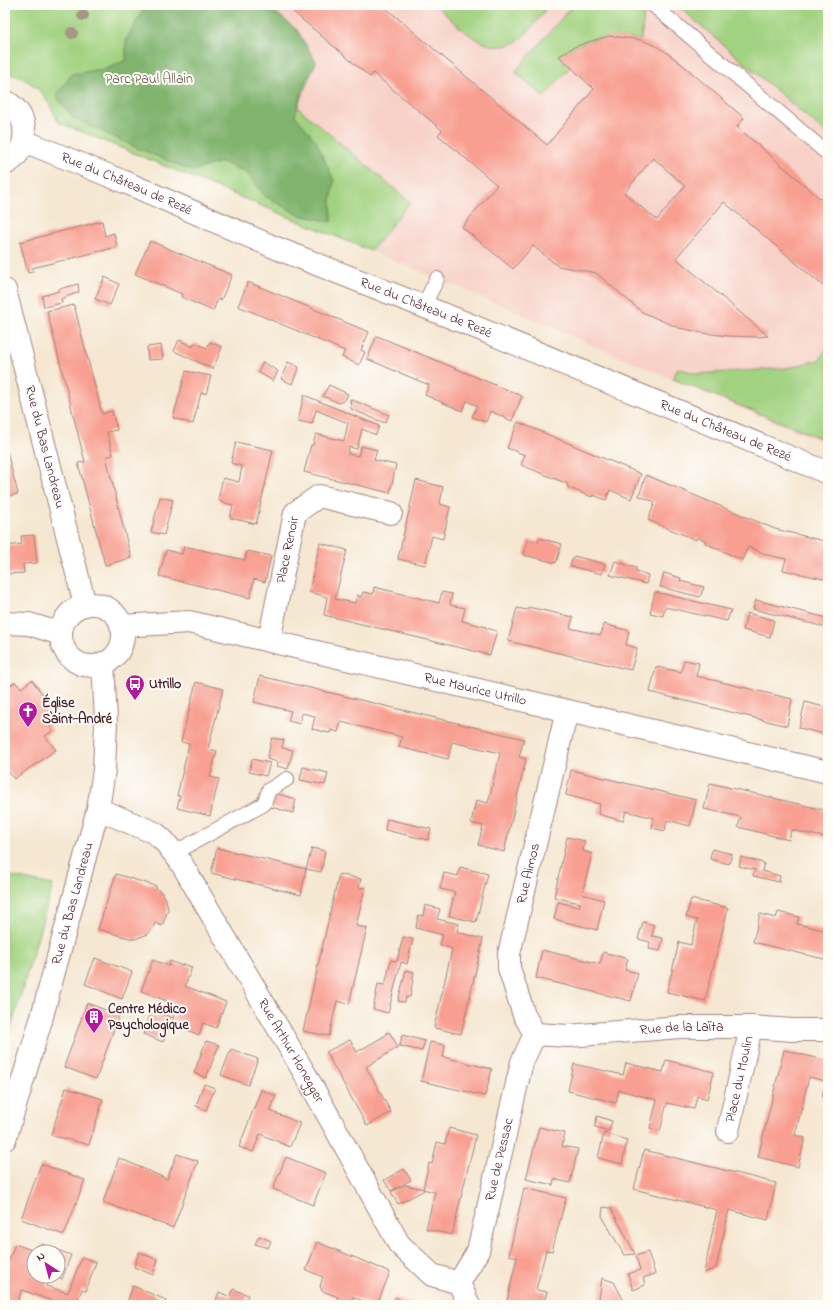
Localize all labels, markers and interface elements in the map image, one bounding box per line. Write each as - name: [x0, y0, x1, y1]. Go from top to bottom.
- park label: Parc Paul Allain: [105, 69, 193, 90]
- street label: Rue du Château de Rezé: [58, 147, 196, 221]
- street label: Rue du Château de Rezé: [357, 272, 496, 344]
- street label: Rue du Bas Landreau: [19, 383, 71, 511]
- street label: Rue du Château de Rezé: [657, 394, 795, 467]
- street label: Place Renoir: [270, 514, 305, 585]
- street label: Rue Maurice Utrillo: [422, 667, 529, 711]
- bus stop icon: Utrillo: [124, 673, 146, 701]
- place label: Utrillo: [149, 674, 181, 695]
- place label: Église Saint-André: [42, 693, 113, 730]
- church icon: Église Saint-André: [17, 700, 39, 728]
- street label: Rue du Bas Landreau: [46, 840, 99, 967]
- street label: Rue Aimos: [511, 841, 546, 906]
- street label: Rue Arthur Honegger: [252, 994, 330, 1107]
- place label: Centre Médico Psychologique: [108, 999, 190, 1038]
- building icon: Centre Médico Psychologique: [83, 1006, 105, 1034]
- street label: Rue de la Laïta: [639, 1017, 724, 1041]
- street label: Place du Moulin: [720, 1034, 759, 1125]
- street label: Rue de Pessac: [479, 1115, 519, 1203]
- north arrow: [26, 1244, 66, 1284]
- text: N: [33, 1248, 48, 1265]

